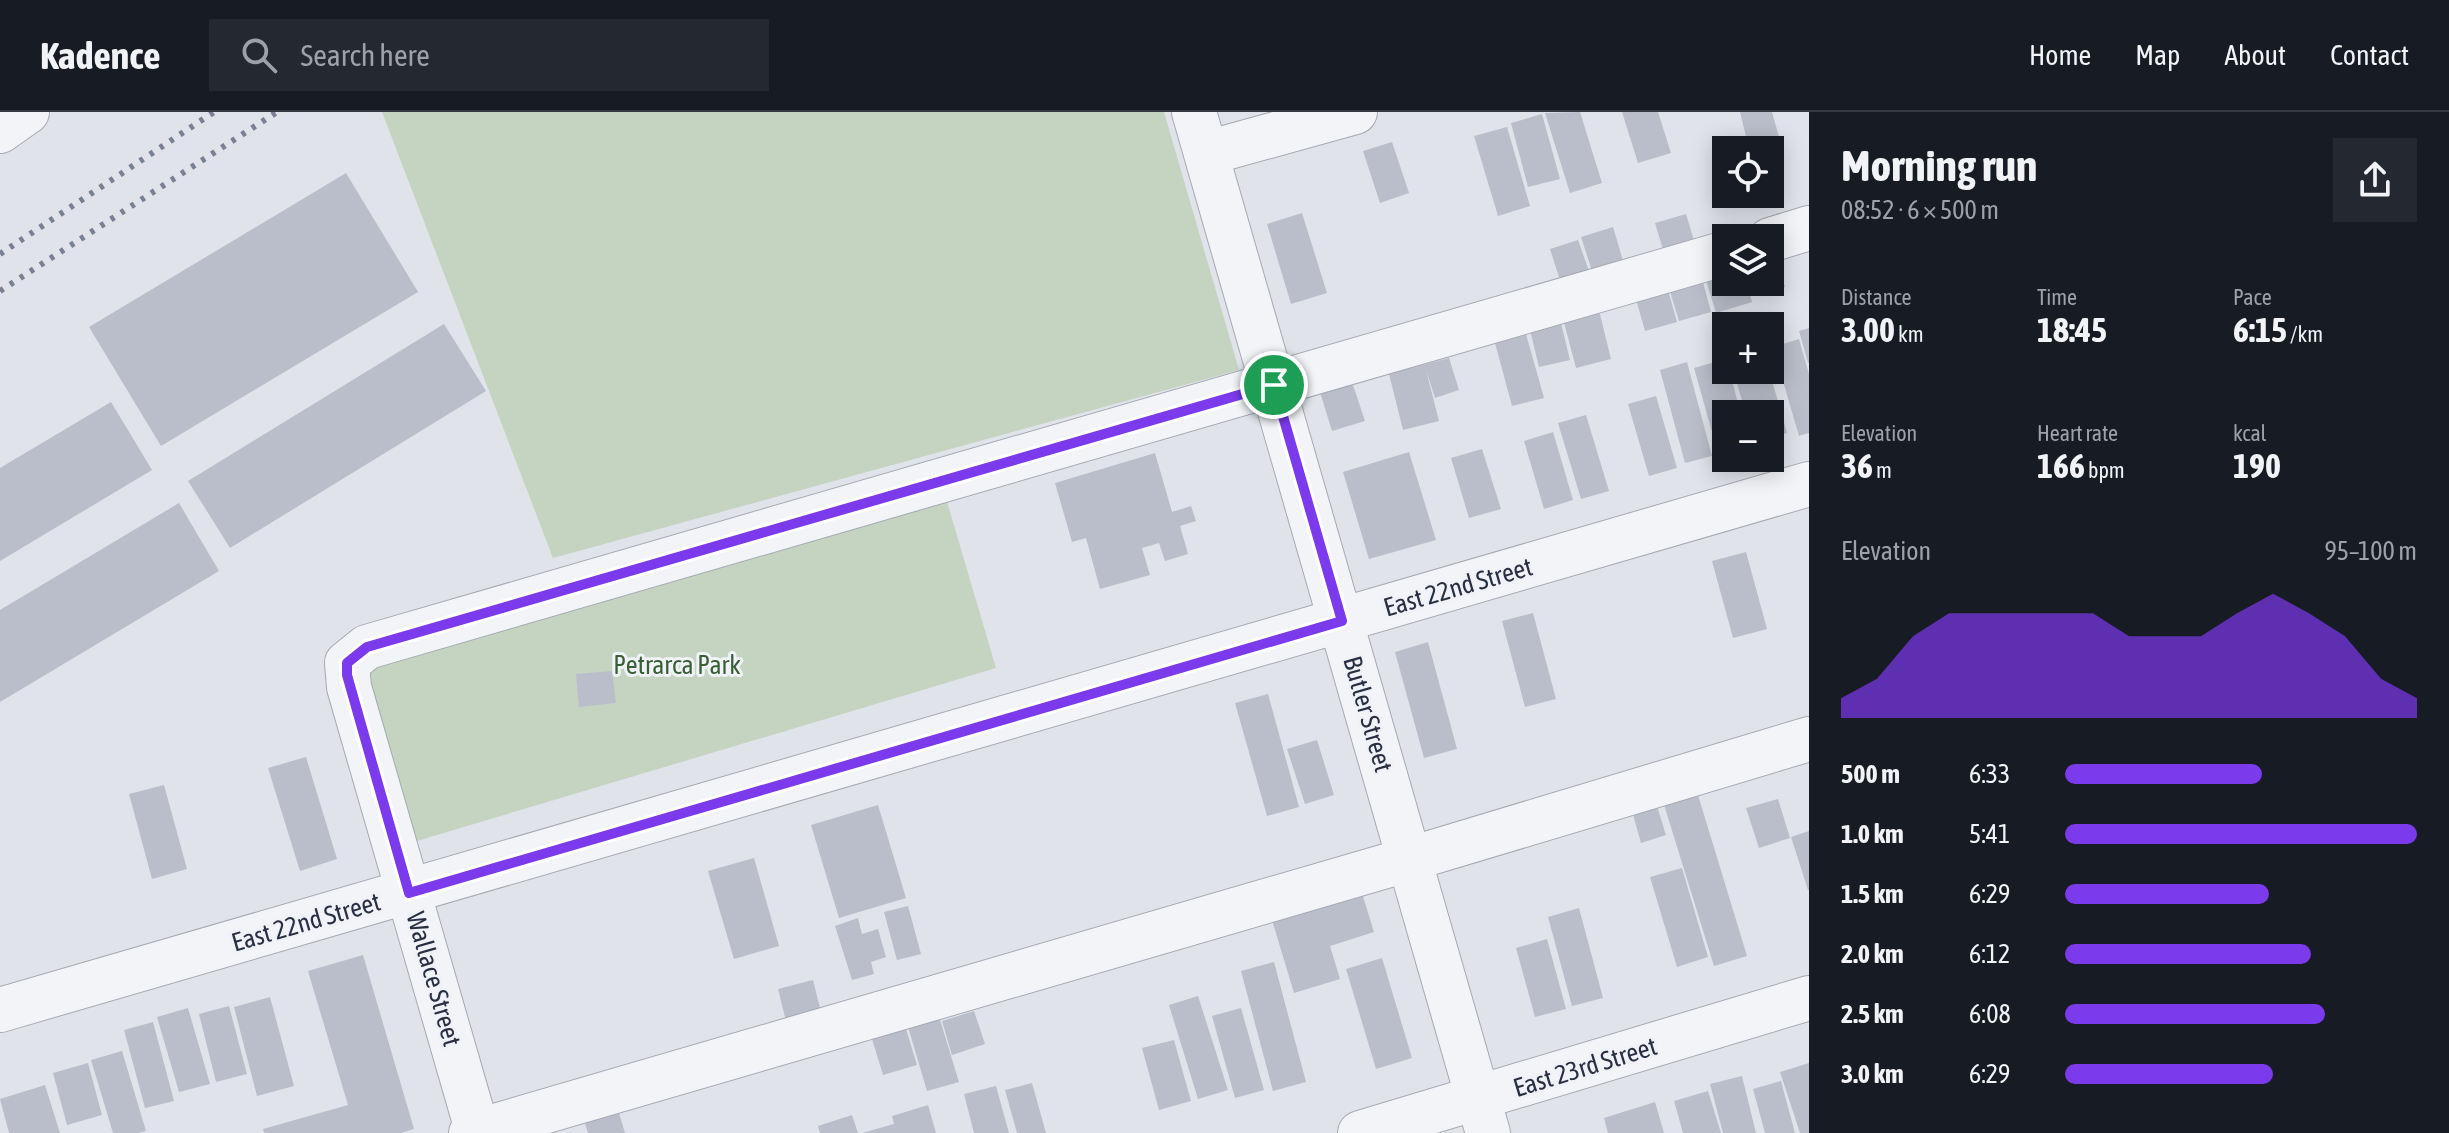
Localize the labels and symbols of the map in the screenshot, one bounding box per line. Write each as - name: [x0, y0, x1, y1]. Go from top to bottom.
- pin: [1240, 351, 1308, 419]
- street label: East 22nd Street: [1380, 551, 1536, 623]
- park label: Petrarca Park: [613, 650, 741, 680]
- street label: Butler Street: [1337, 653, 1399, 775]
- street label: East 22nd Street: [228, 886, 384, 958]
- street label: Wallace Street: [401, 909, 467, 1049]
- street label: East 23rd Street: [1510, 1031, 1660, 1103]

